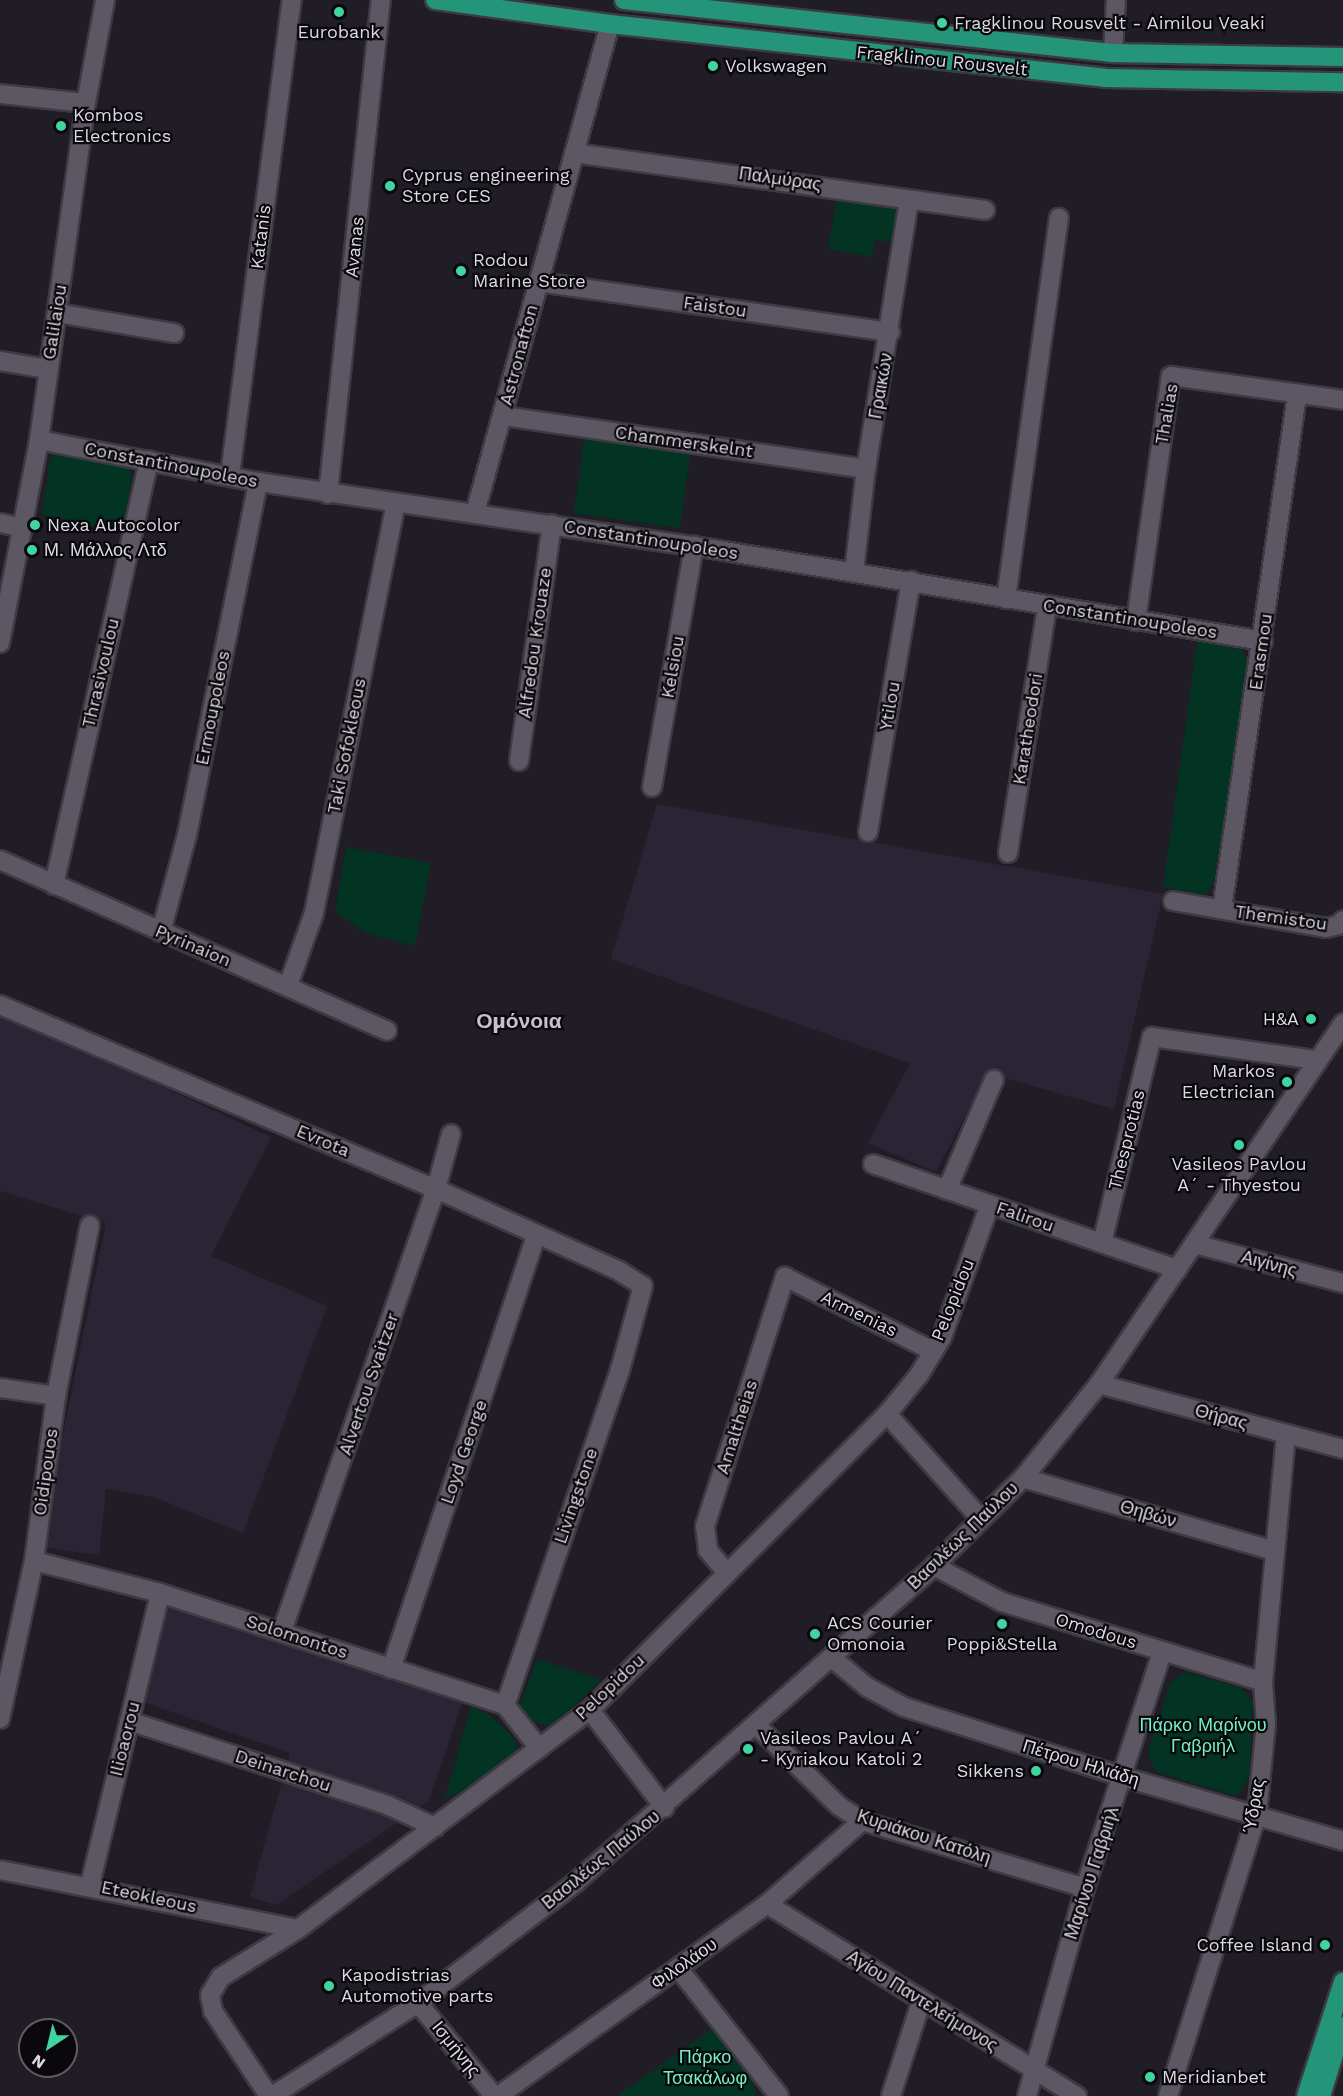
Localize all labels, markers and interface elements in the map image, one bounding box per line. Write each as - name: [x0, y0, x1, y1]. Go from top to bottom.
- marker: Eurobank: [332, 5, 346, 19]
- place label: Fragklinou Rousvelt - Aimilou Veaki: [954, 12, 1266, 34]
- marker: Fragklinou Rousvelt - Aimilou Veaki: [935, 16, 949, 30]
- place label: Eurobank: [298, 21, 380, 43]
- street label: Fragklinou Rousvelt: [855, 41, 1029, 81]
- place label: Volkswagen: [725, 55, 827, 77]
- marker: Volkswagen: [706, 59, 720, 73]
- place label: Kombos Electronics: [73, 105, 171, 148]
- marker: Kombos Electronics: [54, 119, 68, 133]
- street label: Παλμύρας: [738, 163, 822, 195]
- place label: Cyprus engineering Store CES: [402, 165, 570, 207]
- marker: Cyprus engineering Store CES: [383, 179, 397, 193]
- street label: Katanis: [246, 204, 276, 270]
- street label: Avanas: [341, 215, 369, 279]
- place label: Rodou Marine Store: [473, 250, 586, 292]
- marker: Rodou Marine Store: [454, 264, 468, 278]
- street label: Galilaiou: [38, 283, 72, 361]
- street label: Faistou: [682, 292, 748, 322]
- street label: Astronafton: [495, 302, 543, 408]
- street label: Γραικών: [865, 351, 897, 421]
- street label: Thalias: [1151, 382, 1183, 446]
- street label: Chammerskelnt: [614, 422, 754, 462]
- street label: Constantinoupoleos: [82, 438, 260, 492]
- place label: Nexa Autocolor: [47, 514, 182, 536]
- street label: Constantinoupoleos: [562, 516, 740, 564]
- marker: Nexa Autocolor: [28, 518, 42, 532]
- place label: Μ. Μάλλος Λτδ: [44, 539, 167, 561]
- marker: Μ. Μάλλος Λτδ: [25, 543, 39, 557]
- street label: Alfredou Krouaze: [514, 566, 556, 720]
- street label: Constantinoupoleos: [1041, 595, 1219, 643]
- street label: Erasmou: [1245, 612, 1277, 692]
- street label: Thrasivoulou: [78, 616, 124, 730]
- street label: Kelsiou: [657, 634, 689, 700]
- street label: Ermoupoleos: [191, 649, 235, 767]
- street label: Karatheodori: [1009, 672, 1047, 786]
- street label: Taki Sofokleous: [323, 676, 371, 816]
- street label: Ytilou: [875, 680, 905, 732]
- street label: Themistou: [1233, 901, 1329, 935]
- street label: Pyrinaion: [152, 920, 234, 972]
- district label: Ομόνοια: [476, 1008, 562, 1034]
- place label: H&A: [1263, 1008, 1299, 1030]
- marker: H&A: [1304, 1012, 1318, 1026]
- place label: Markos Electrician: [1182, 1061, 1275, 1104]
- marker: Markos Electrician: [1280, 1075, 1294, 1089]
- street label: Thesprotias: [1104, 1088, 1150, 1192]
- street label: Evrota: [293, 1120, 353, 1162]
- marker: Vasileos Pavlou A´ - Thyestou: [1232, 1138, 1246, 1152]
- place label: Vasileos Pavlou A´ - Thyestou: [1172, 1154, 1306, 1196]
- street label: Falirou: [993, 1197, 1057, 1237]
- street label: Αιγίνης: [1239, 1246, 1299, 1282]
- street label: Pelopidou: [927, 1256, 979, 1344]
- street label: Armenias: [817, 1286, 901, 1342]
- street label: Alvertou Svaitzer: [334, 1310, 404, 1458]
- street label: Amaltheias: [712, 1377, 762, 1477]
- street label: Loyd George: [436, 1397, 492, 1507]
- street label: Θήρας: [1192, 1400, 1250, 1434]
- street label: Oidipouos: [29, 1427, 63, 1517]
- street label: Livingstone: [550, 1445, 602, 1547]
- street label: Βασιλέως Παύλου: [903, 1478, 1023, 1594]
- street label: Θηβών: [1117, 1496, 1179, 1532]
- street label: Omodous: [1053, 1608, 1139, 1654]
- street label: Solomontos: [244, 1610, 350, 1664]
- place label: ACS Courier Omonoia: [827, 1613, 933, 1656]
- marker: Poppi&Stella: [995, 1617, 1009, 1631]
- marker: ACS Courier Omonoia: [808, 1627, 822, 1641]
- place label: Poppi&Stella: [947, 1633, 1057, 1655]
- street label: Pelopidou: [571, 1650, 649, 1724]
- street label: Ilioaorou: [105, 1699, 145, 1779]
- park label: Πάρκο Μαρίνου Γαβριήλ: [1139, 1715, 1267, 1758]
- place label: Vasileos Pavlou A´ - Kyriakou Katoli 2: [760, 1728, 924, 1770]
- street label: Πέτρου Ηλιάδη: [1020, 1735, 1142, 1791]
- marker: Vasileos Pavlou A´ - Kyriakou Katoli 2: [741, 1742, 755, 1756]
- street label: Deinarchou: [232, 1745, 334, 1797]
- place label: Sikkens: [957, 1760, 1024, 1782]
- marker: Sikkens: [1029, 1764, 1043, 1778]
- street label: Ύδρας: [1239, 1777, 1269, 1835]
- street label: Μαρίνου Γαβριήλ: [1060, 1804, 1124, 1942]
- street label: Κυριάκου Κατόλη: [854, 1805, 994, 1869]
- street label: Βασιλέως Παύλου: [538, 1806, 664, 1914]
- street label: Eteokleous: [99, 1876, 199, 1918]
- street label: Φιλολάου: [647, 1933, 721, 1995]
- place label: Coffee Island: [1196, 1934, 1313, 1956]
- marker: Coffee Island: [1318, 1938, 1332, 1952]
- street label: Αγίου Παντελεήμονος: [842, 1946, 1002, 2056]
- place label: Kapodistrias Automotive parts: [341, 1965, 493, 2008]
- marker: Kapodistrias Automotive parts: [322, 1979, 336, 1993]
- street label: Ισμήνης: [427, 2017, 485, 2081]
- north arrow: [18, 2018, 78, 2078]
- park label: Πάρκο Τσακάλωφ: [663, 2047, 747, 2090]
- text: N: [28, 2050, 49, 2073]
- place label: Meridianbet: [1162, 2066, 1266, 2088]
- marker: Meridianbet: [1143, 2070, 1157, 2084]

